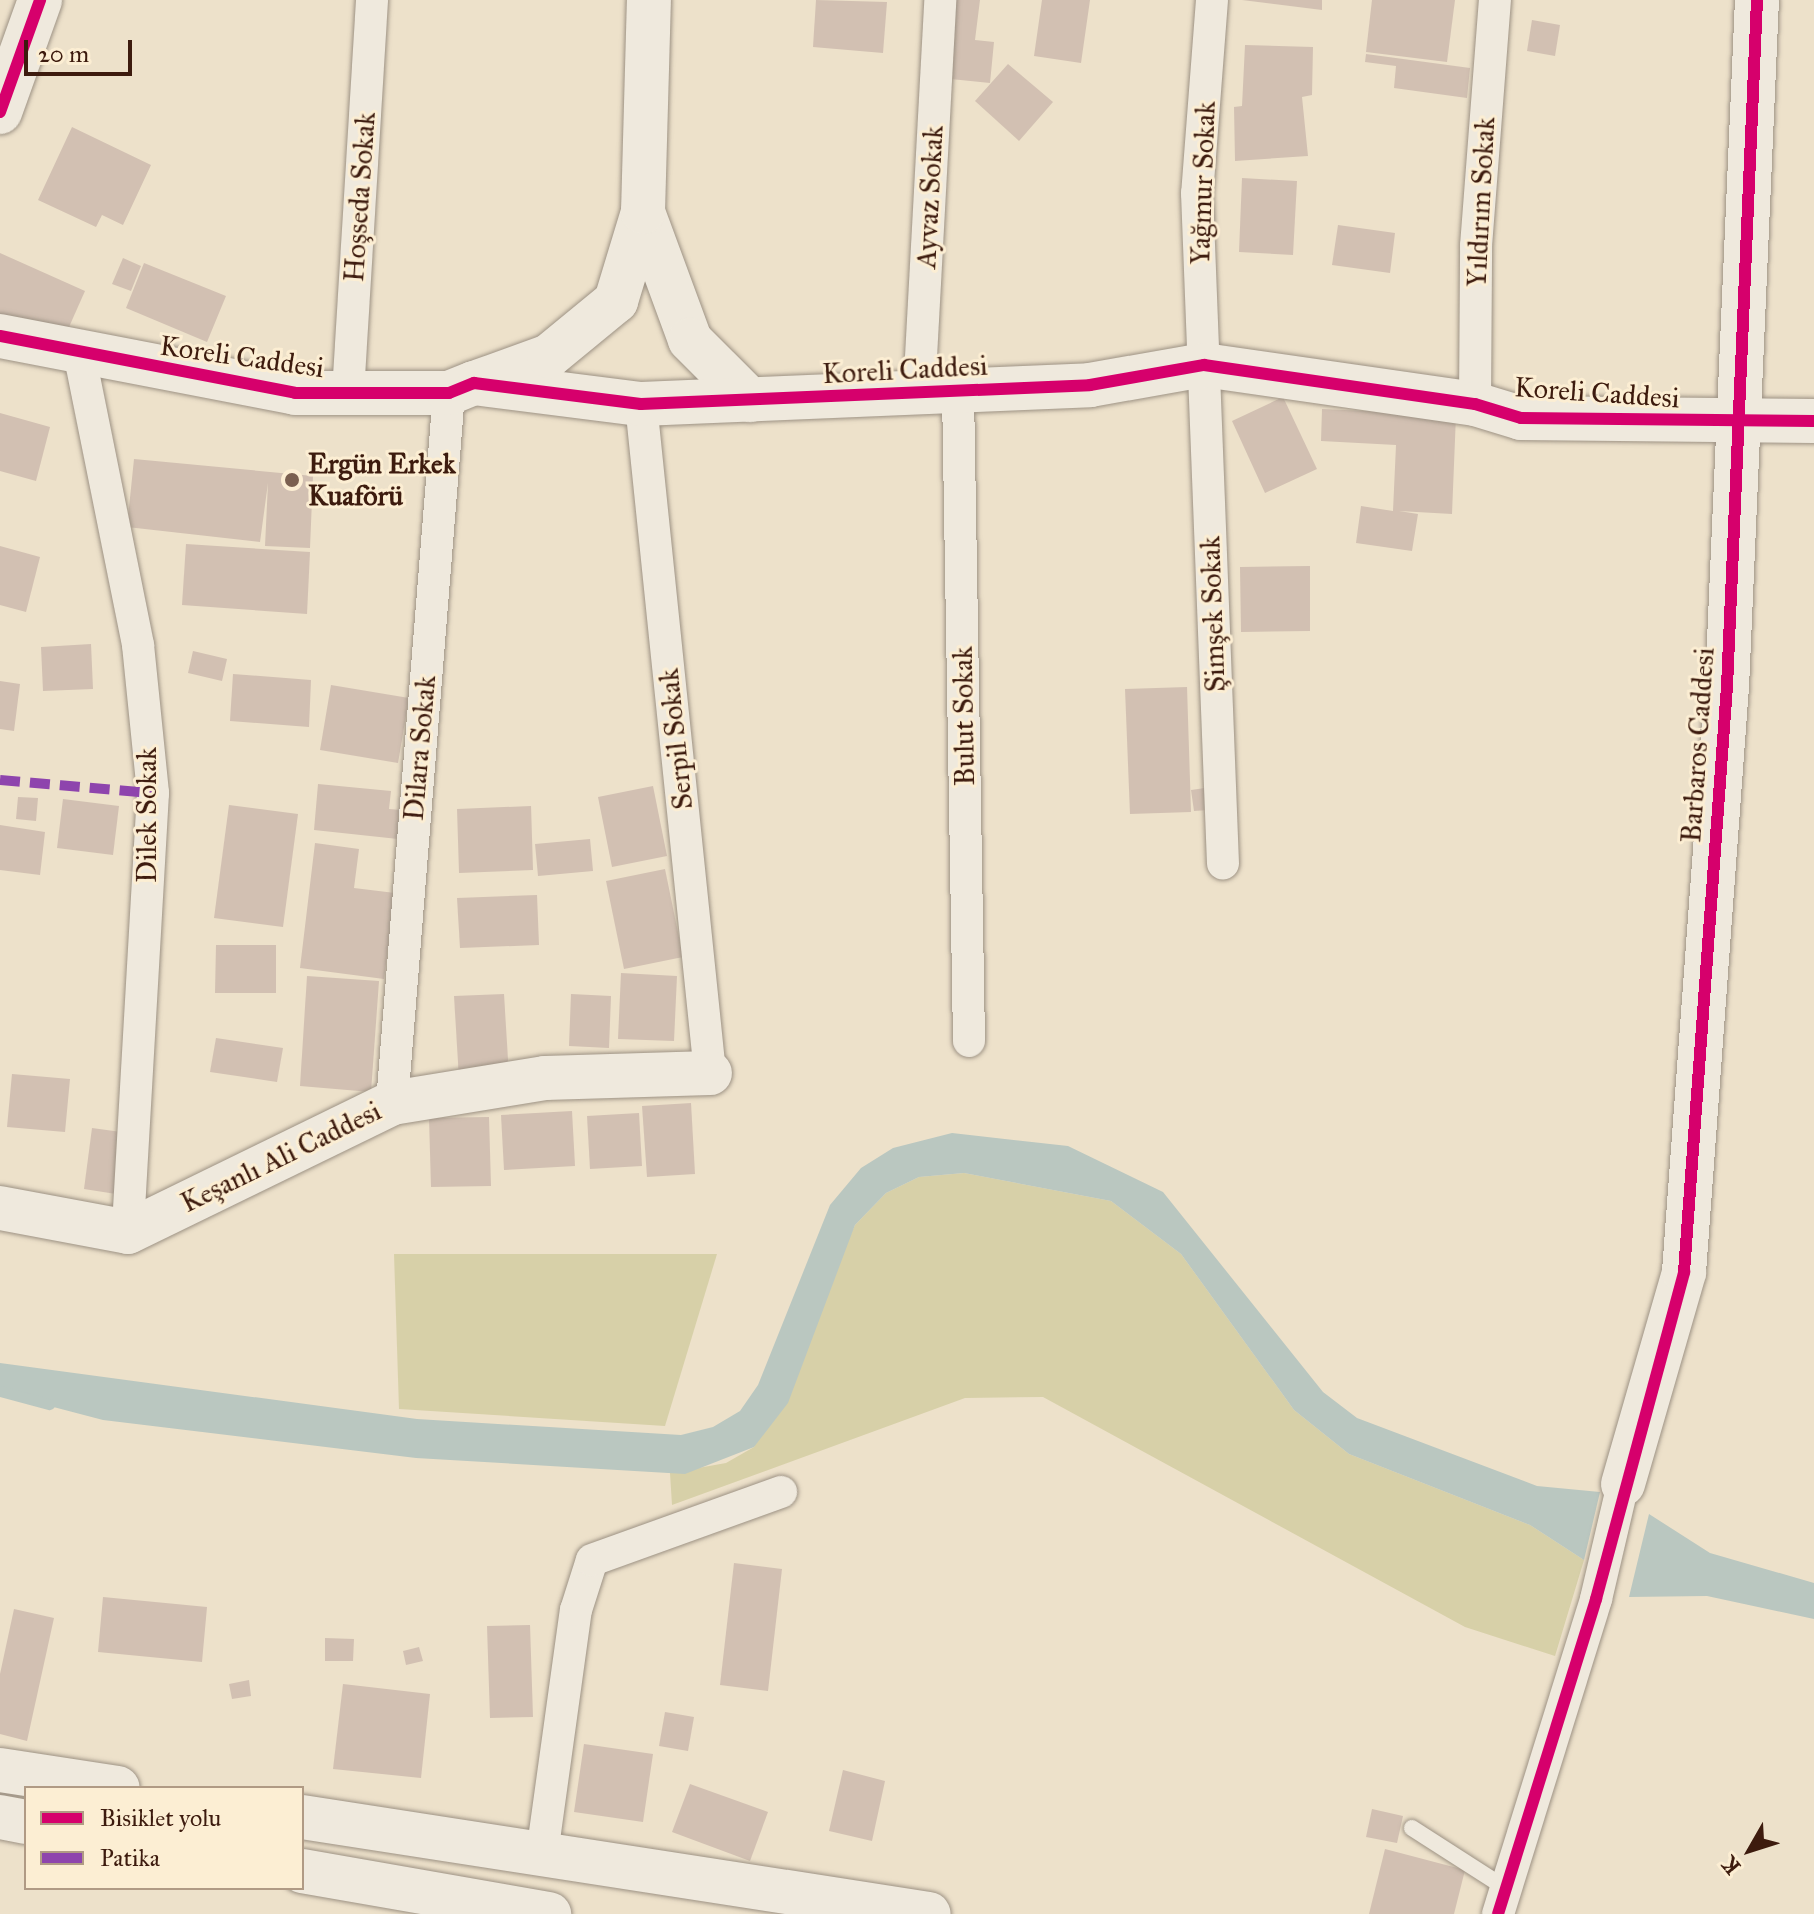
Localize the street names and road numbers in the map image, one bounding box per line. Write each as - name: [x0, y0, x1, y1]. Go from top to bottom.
- street label: Yağmur Sokak: [1183, 101, 1223, 265]
- street label: Hoşseda Sokak: [337, 111, 383, 283]
- street label: Yıldırım Sokak: [1460, 116, 1502, 288]
- street label: Ayvaz Sokak: [909, 125, 951, 269]
- street label: Koreli Caddesi: [158, 329, 326, 385]
- street label: Koreli Caddesi: [821, 349, 989, 391]
- street label: Koreli Caddesi: [1513, 370, 1681, 416]
- street label: Şimşek Sokak: [1193, 535, 1233, 693]
- street label: Bulut Sokak: [946, 646, 982, 786]
- street label: Barbaros Caddesi: [1674, 646, 1722, 844]
- street label: Serpil Sokak: [652, 667, 700, 811]
- street label: Dilara Sokak: [397, 674, 443, 822]
- street label: Dilek Sokak: [130, 747, 164, 883]
- street label: Keşanlı Ali Caddesi: [175, 1094, 387, 1220]

